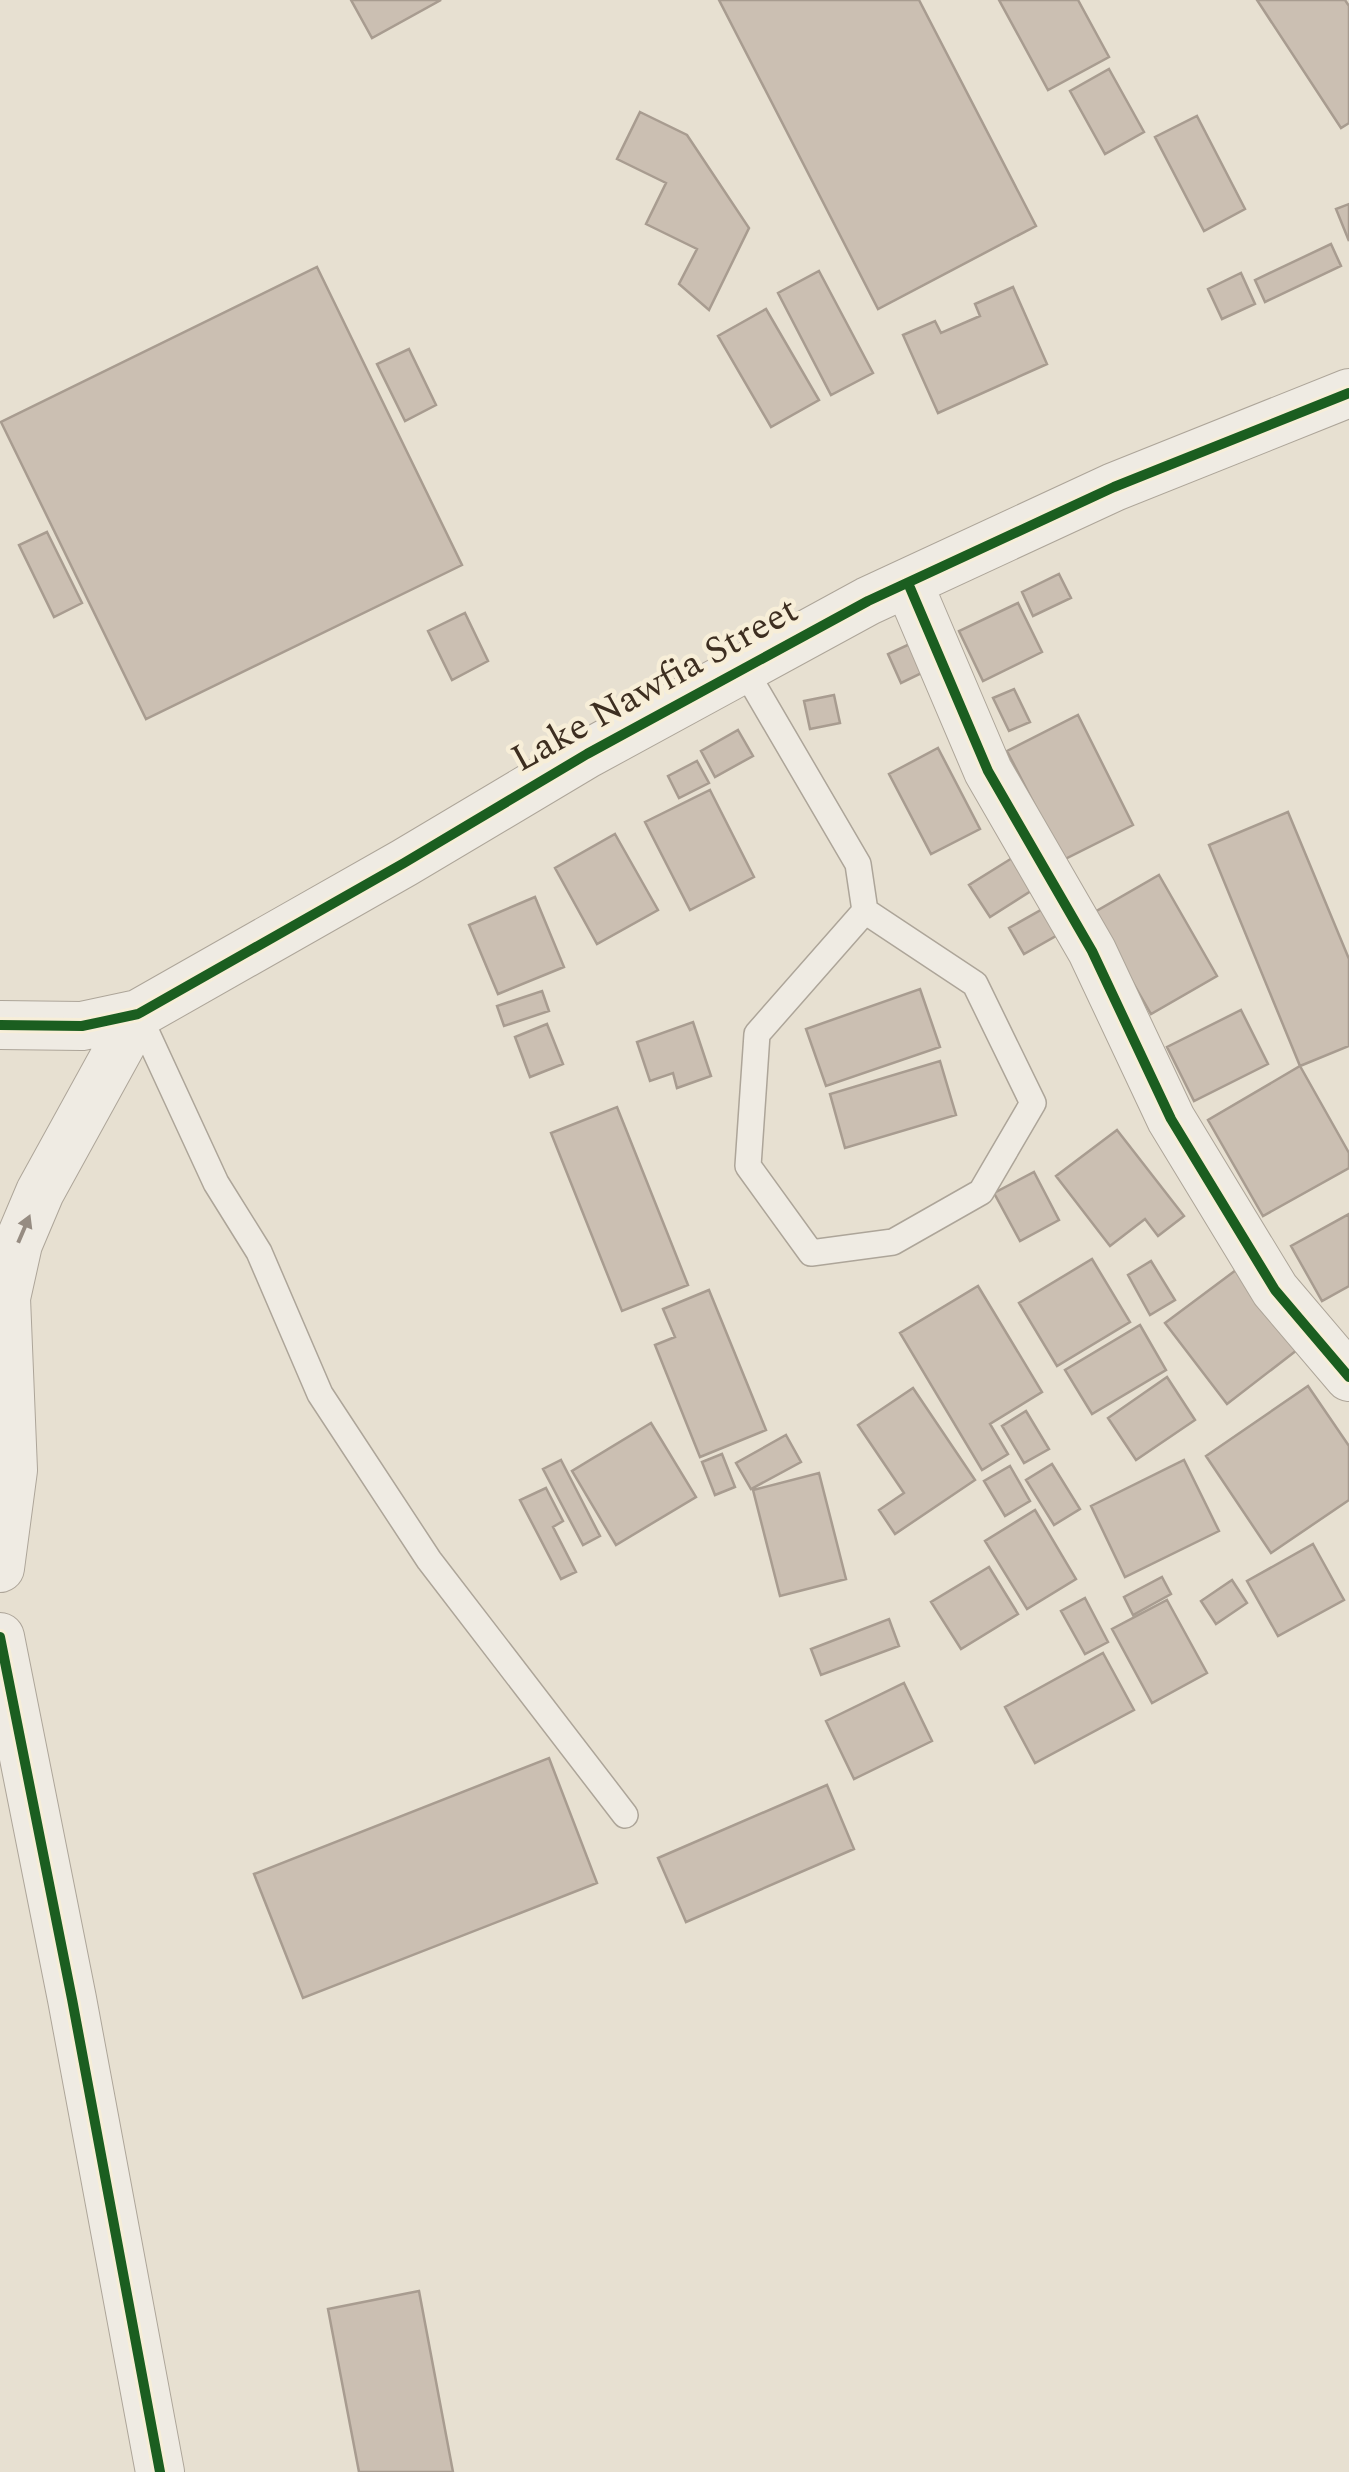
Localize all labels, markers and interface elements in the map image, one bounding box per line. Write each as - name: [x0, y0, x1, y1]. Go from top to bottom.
- street label: Lake Nawfia Street: [501, 582, 809, 788]
- one-way arrow: [16, 1214, 32, 1244]

